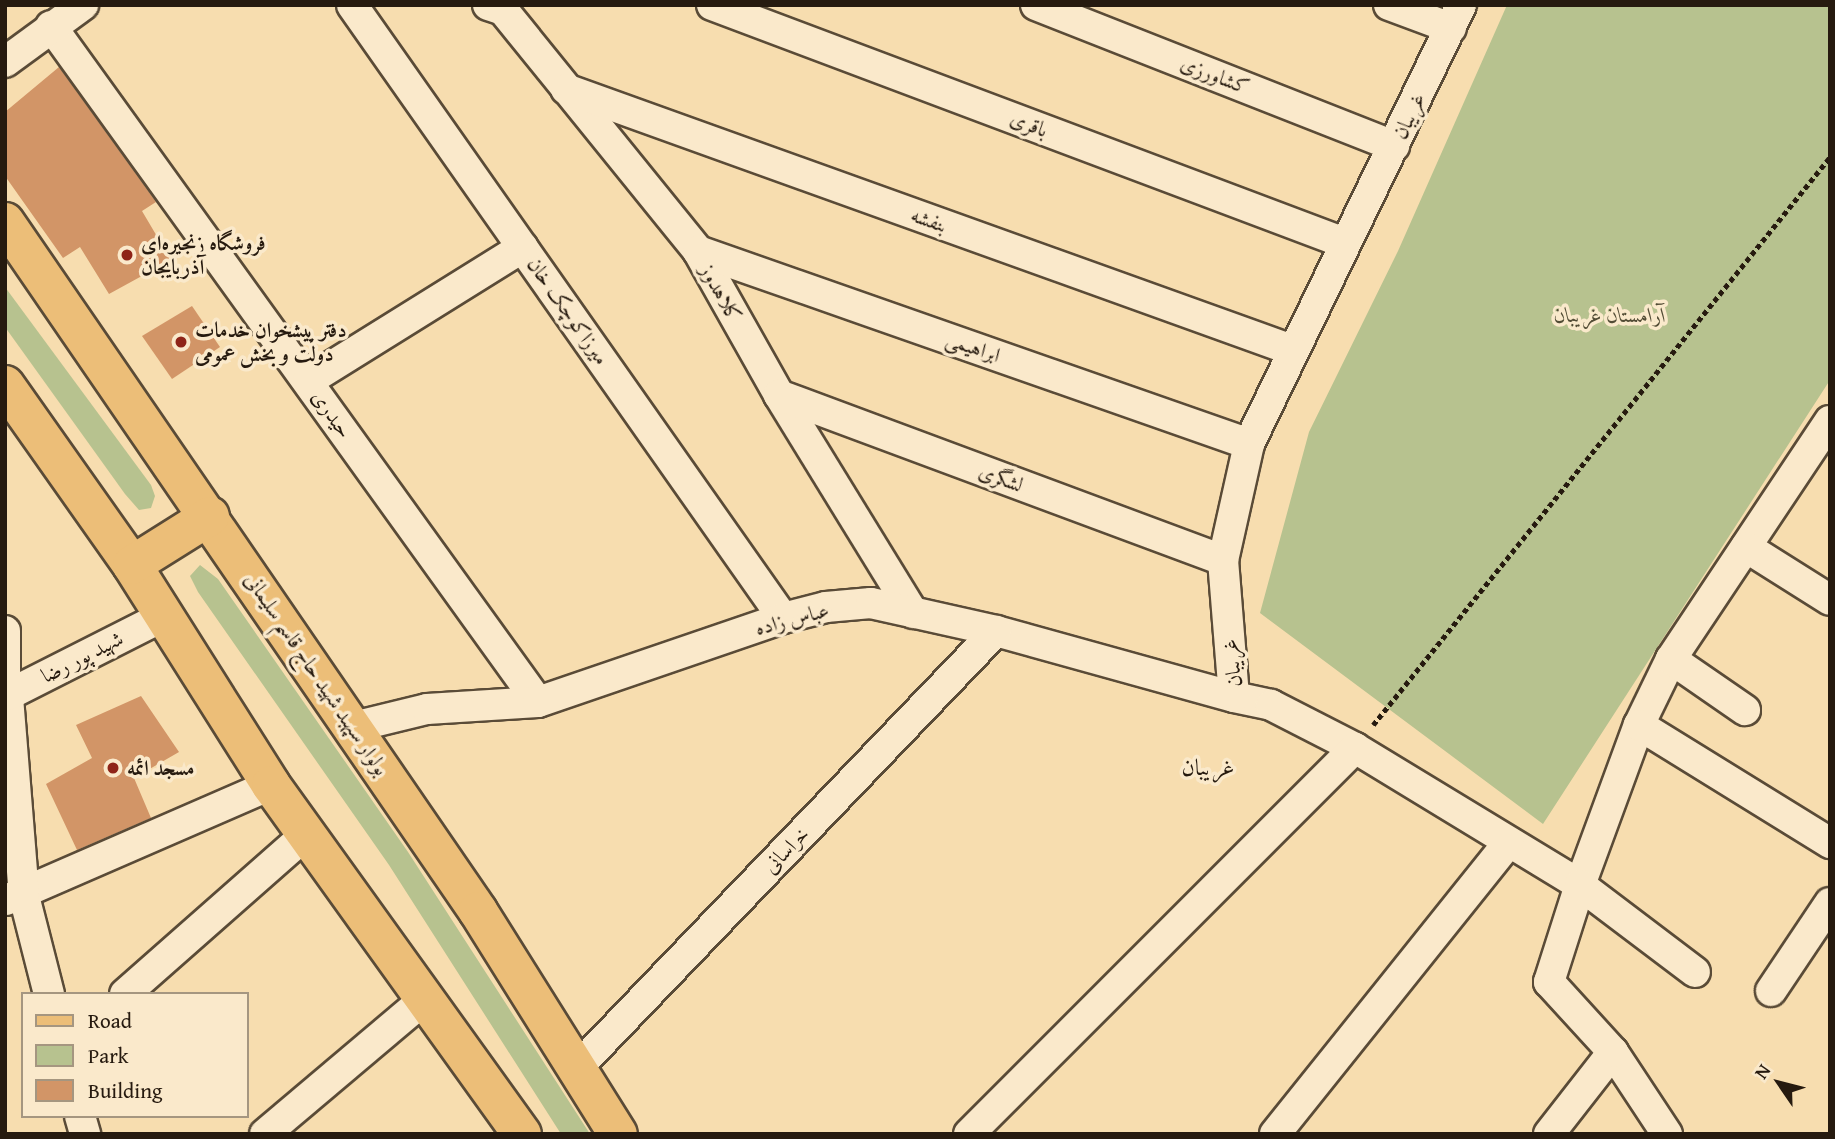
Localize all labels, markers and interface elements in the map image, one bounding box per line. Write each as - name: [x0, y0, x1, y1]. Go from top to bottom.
- street label: کشاورزی: [1177, 50, 1253, 100]
- street label: غریبان: [1387, 89, 1431, 143]
- street label: باقری: [1007, 105, 1051, 143]
- street label: بنفشه: [908, 202, 950, 238]
- place label: فروشگاه زنجیره‌ای آذربایجان: [141, 230, 266, 280]
- marker: فروشگاه زنجیره‌ای آذربایجان: [119, 247, 135, 263]
- street label: میرزاکوچک خان: [522, 252, 614, 370]
- street label: کلاهدوز: [695, 260, 747, 326]
- park label: آرامستان غریبان: [1554, 302, 1666, 328]
- place label: دفتر پیشخوان خدمات دولت و بخش عمومی: [195, 317, 347, 367]
- street label: ابراهیمی: [943, 326, 1003, 368]
- marker: دفتر پیشخوان خدمات دولت و بخش عمومی: [173, 334, 189, 350]
- street label: حیدری: [306, 385, 358, 443]
- street label: لشگری: [975, 458, 1027, 498]
- street label: بولوار سپهبد شهید حاج قاسم سلیمانی: [240, 568, 394, 780]
- street label: عباس زاده: [752, 597, 832, 641]
- street label: شهید پور رضا: [37, 626, 127, 688]
- street label: غریبان: [1217, 638, 1247, 688]
- district label: غریبان: [1182, 753, 1234, 781]
- place label: مسجد ائمه: [127, 755, 195, 781]
- marker: مسجد ائمه: [105, 760, 121, 776]
- street label: خراسانی: [758, 821, 814, 879]
- legend: [21, 992, 248, 1118]
- text: Road: [88, 1005, 132, 1036]
- text: Park: [88, 1040, 129, 1071]
- north arrow: [1744, 1048, 1814, 1118]
- text: N: [1747, 1058, 1777, 1084]
- text: Building: [88, 1075, 162, 1106]

